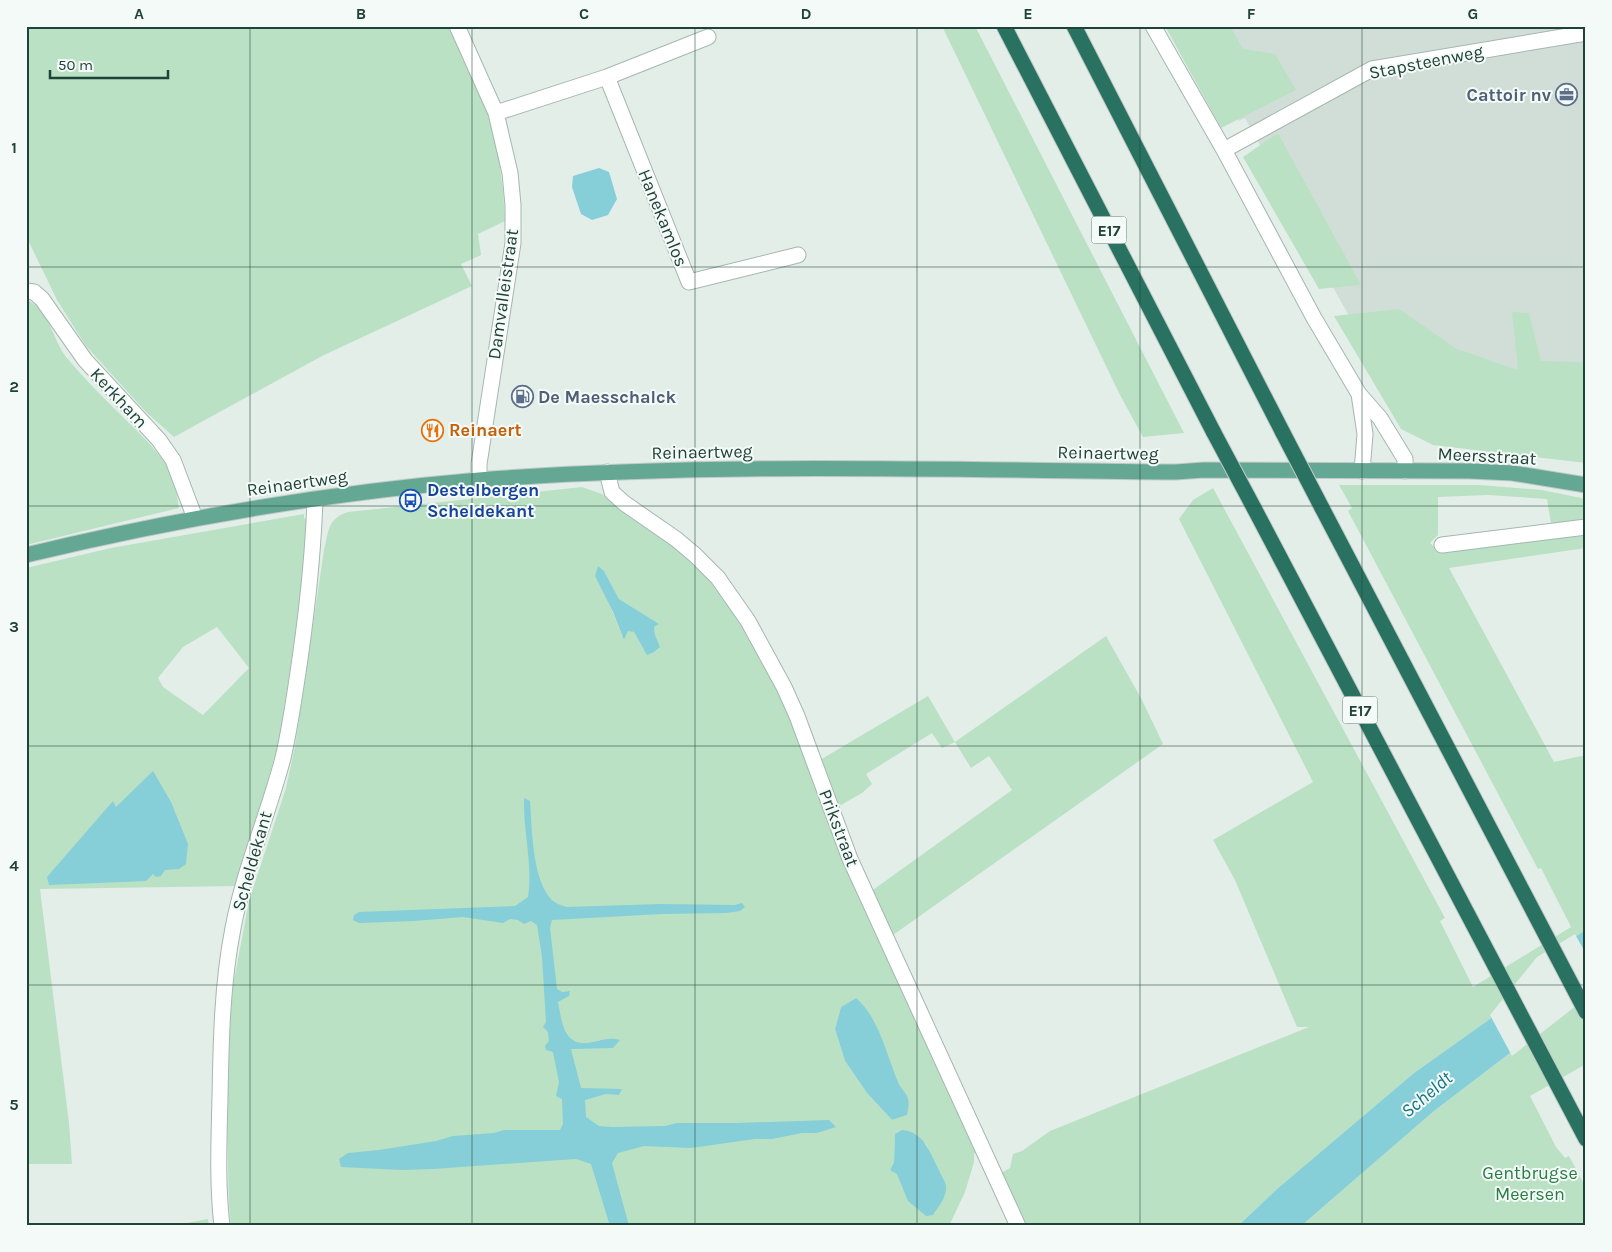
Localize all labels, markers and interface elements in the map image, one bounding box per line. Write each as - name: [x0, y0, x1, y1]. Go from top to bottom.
- text: A: [134, 4, 144, 23]
- text: B: [356, 4, 366, 23]
- text: C: [579, 4, 589, 23]
- text: D: [801, 4, 812, 23]
- text: E: [1023, 4, 1033, 23]
- text: F: [1247, 4, 1256, 23]
- text: G: [1468, 4, 1478, 23]
- street label: Stapsteenweg: [1367, 40, 1485, 84]
- scale bar: [50, 48, 168, 80]
- text: 50 m: [58, 56, 93, 74]
- office icon: Cattoir nv: [1555, 83, 1579, 107]
- place label: Cattoir nv: [1467, 84, 1552, 106]
- text: 1: [11, 138, 17, 157]
- street label: Hanekamlos: [633, 166, 693, 270]
- road number: E17: [1092, 216, 1126, 244]
- street label: Damvalleistraat: [483, 227, 523, 361]
- street label: Kerkham: [86, 363, 152, 433]
- text: 2: [9, 377, 19, 396]
- fuel station icon: De Maesschalck: [510, 385, 534, 409]
- place label: De Maesschalck: [538, 386, 677, 408]
- restaurant icon: Reinaert: [421, 418, 445, 442]
- place label: Reinaert: [449, 419, 521, 441]
- street label: Reinaertweg: [651, 440, 753, 464]
- street label: Reinaertweg: [1057, 441, 1159, 465]
- street label: Meersstraat: [1437, 442, 1537, 470]
- street label: Reinaertweg: [245, 465, 349, 501]
- place label: Destelbergen Scheldekant: [427, 479, 539, 522]
- bus stop icon: Destelbergen Scheldekant: [399, 488, 423, 512]
- text: 3: [9, 617, 19, 636]
- road number: E17: [1342, 696, 1378, 724]
- street label: Prikstraat: [814, 786, 864, 870]
- street label: Scheldekant: [227, 808, 277, 913]
- text: 4: [9, 856, 19, 875]
- water label: Scheldt: [1397, 1067, 1457, 1122]
- text: 5: [9, 1095, 19, 1114]
- park label: Gentbrugse Meersen: [1482, 1162, 1578, 1205]

